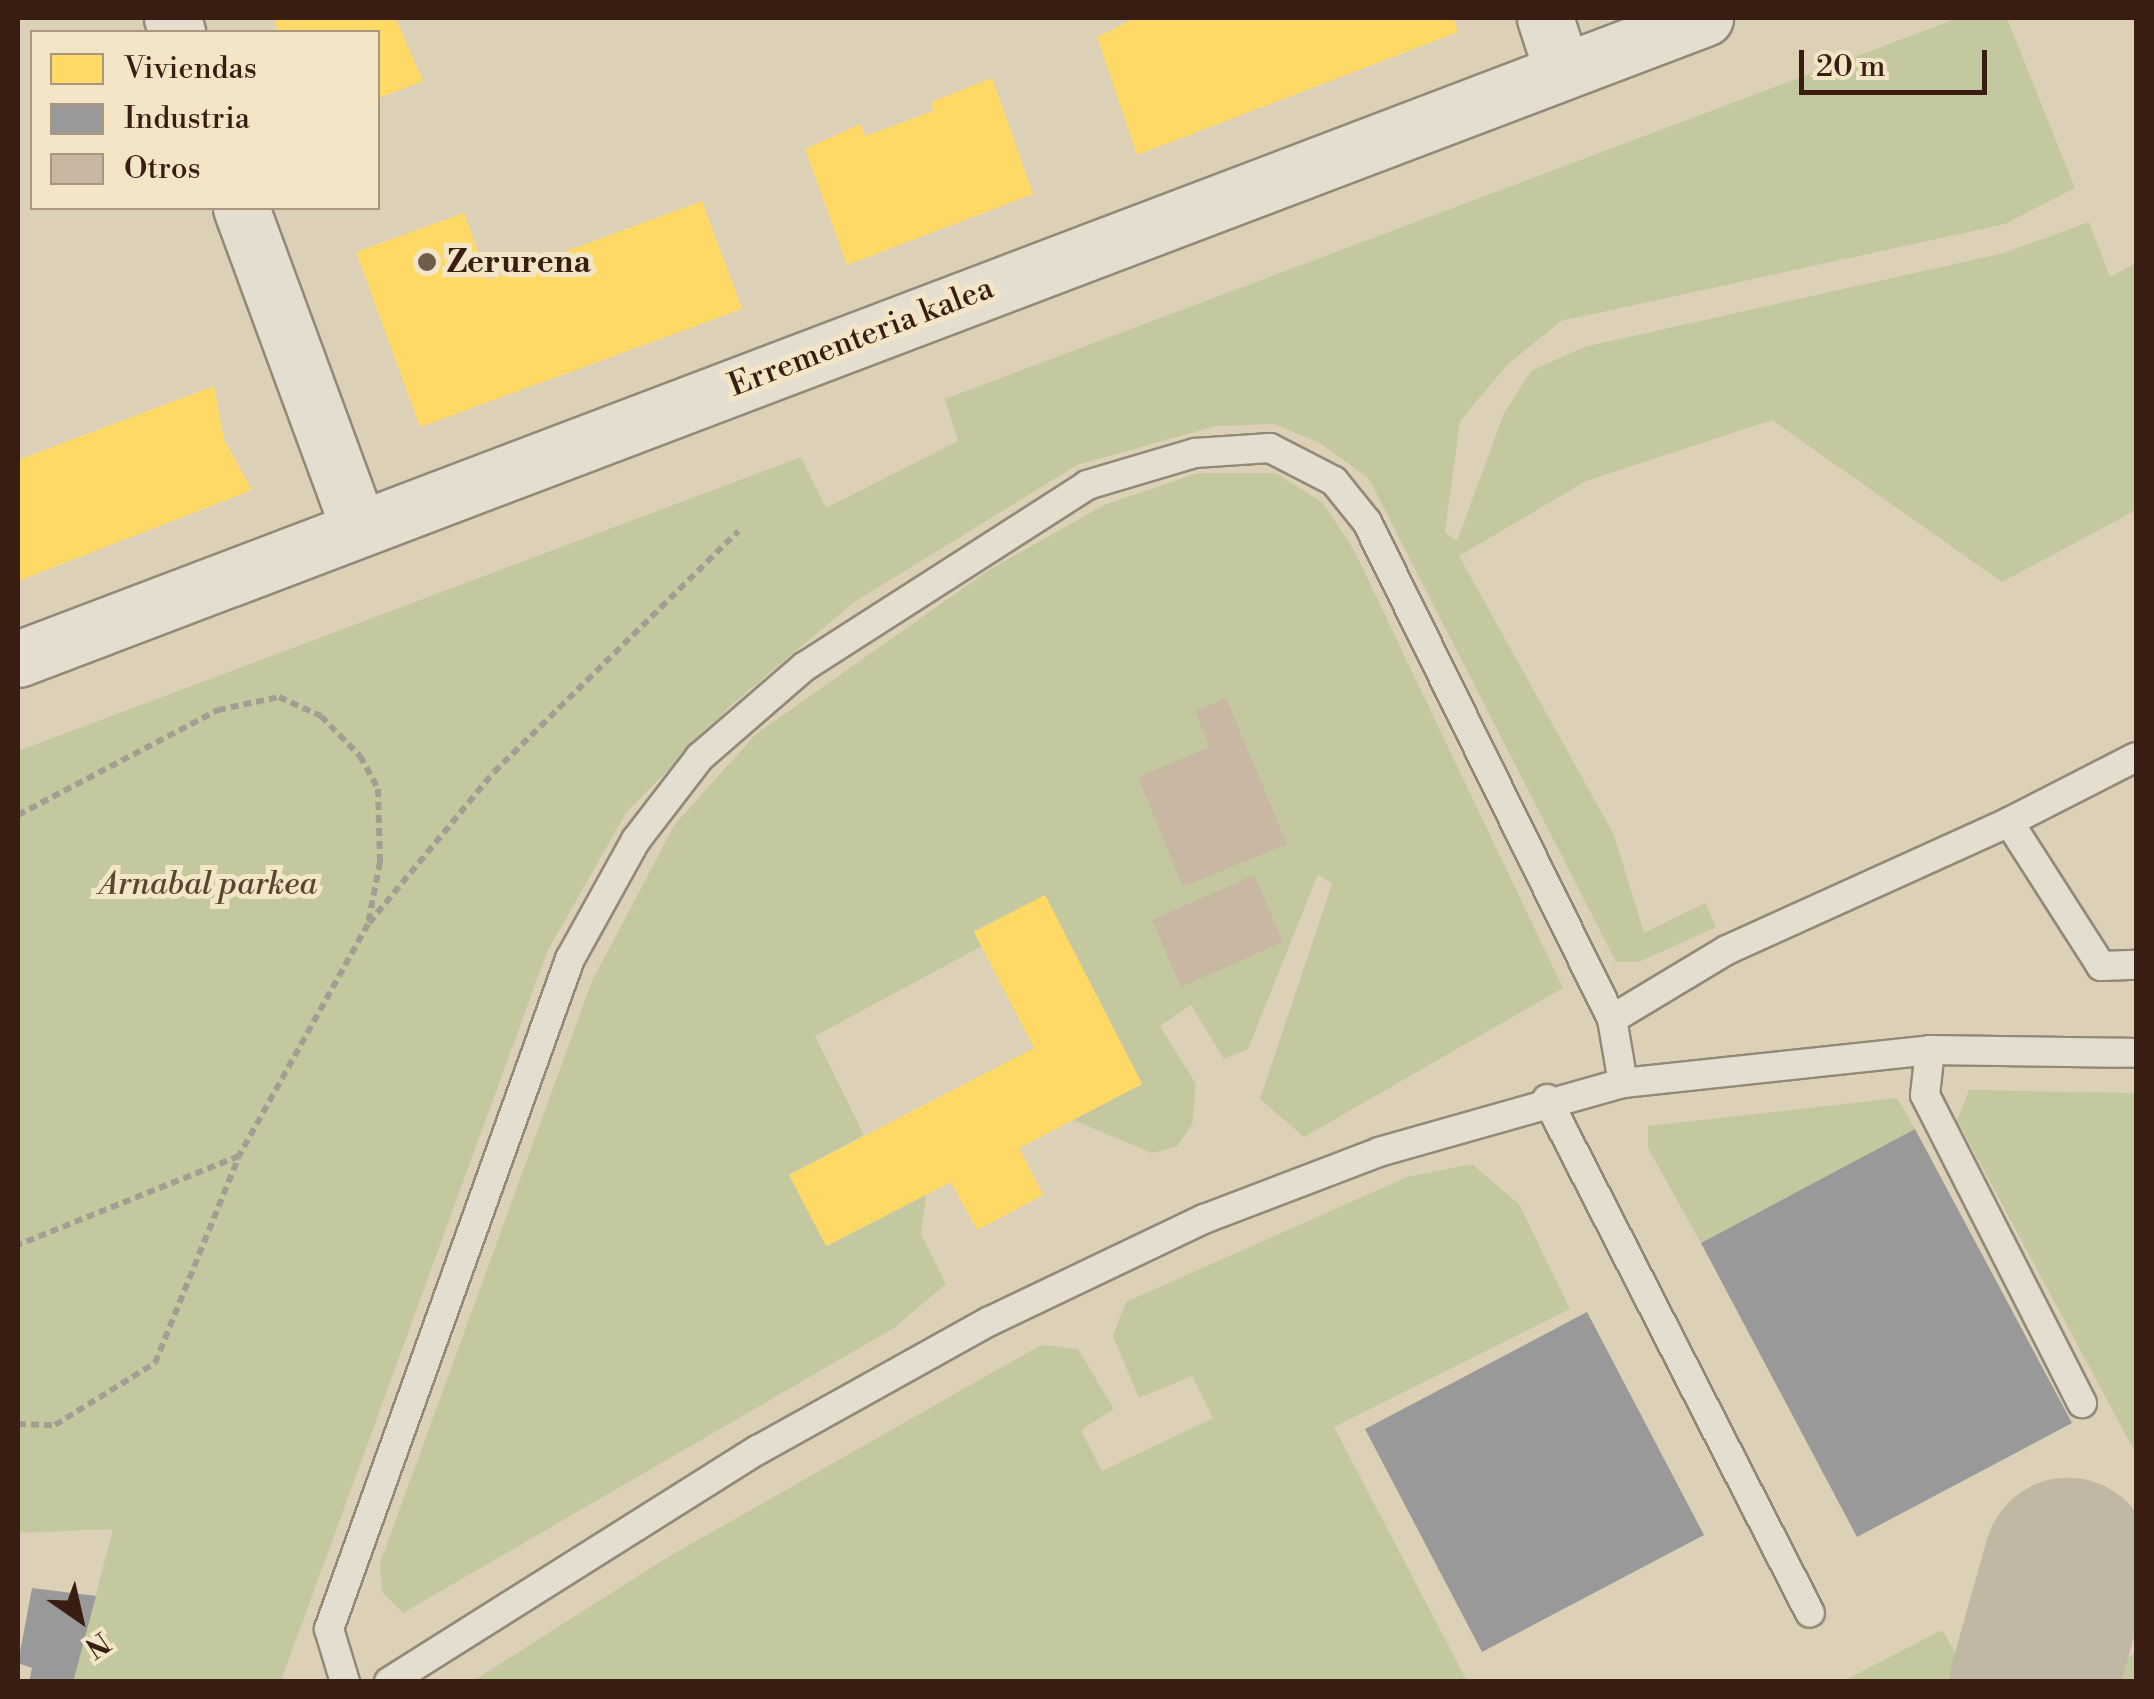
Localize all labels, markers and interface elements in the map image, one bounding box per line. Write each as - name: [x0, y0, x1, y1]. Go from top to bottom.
- legend: [30, 30, 380, 210]
- scale bar: [1804, 30, 1992, 92]
- text: 20 m: [1816, 48, 1885, 86]
- text: Viviendas: [124, 50, 257, 88]
- text: Industria: [124, 100, 250, 138]
- text: Otros: [124, 150, 201, 188]
- place label: Zerurena: [447, 243, 591, 281]
- marker: Zerurena: [416, 251, 438, 273]
- street label: Errementeria kalea: [723, 269, 999, 405]
- park label: Arnabal parkea: [99, 865, 317, 903]
- north arrow: [30, 1569, 130, 1669]
- text: N: [78, 1624, 116, 1665]

